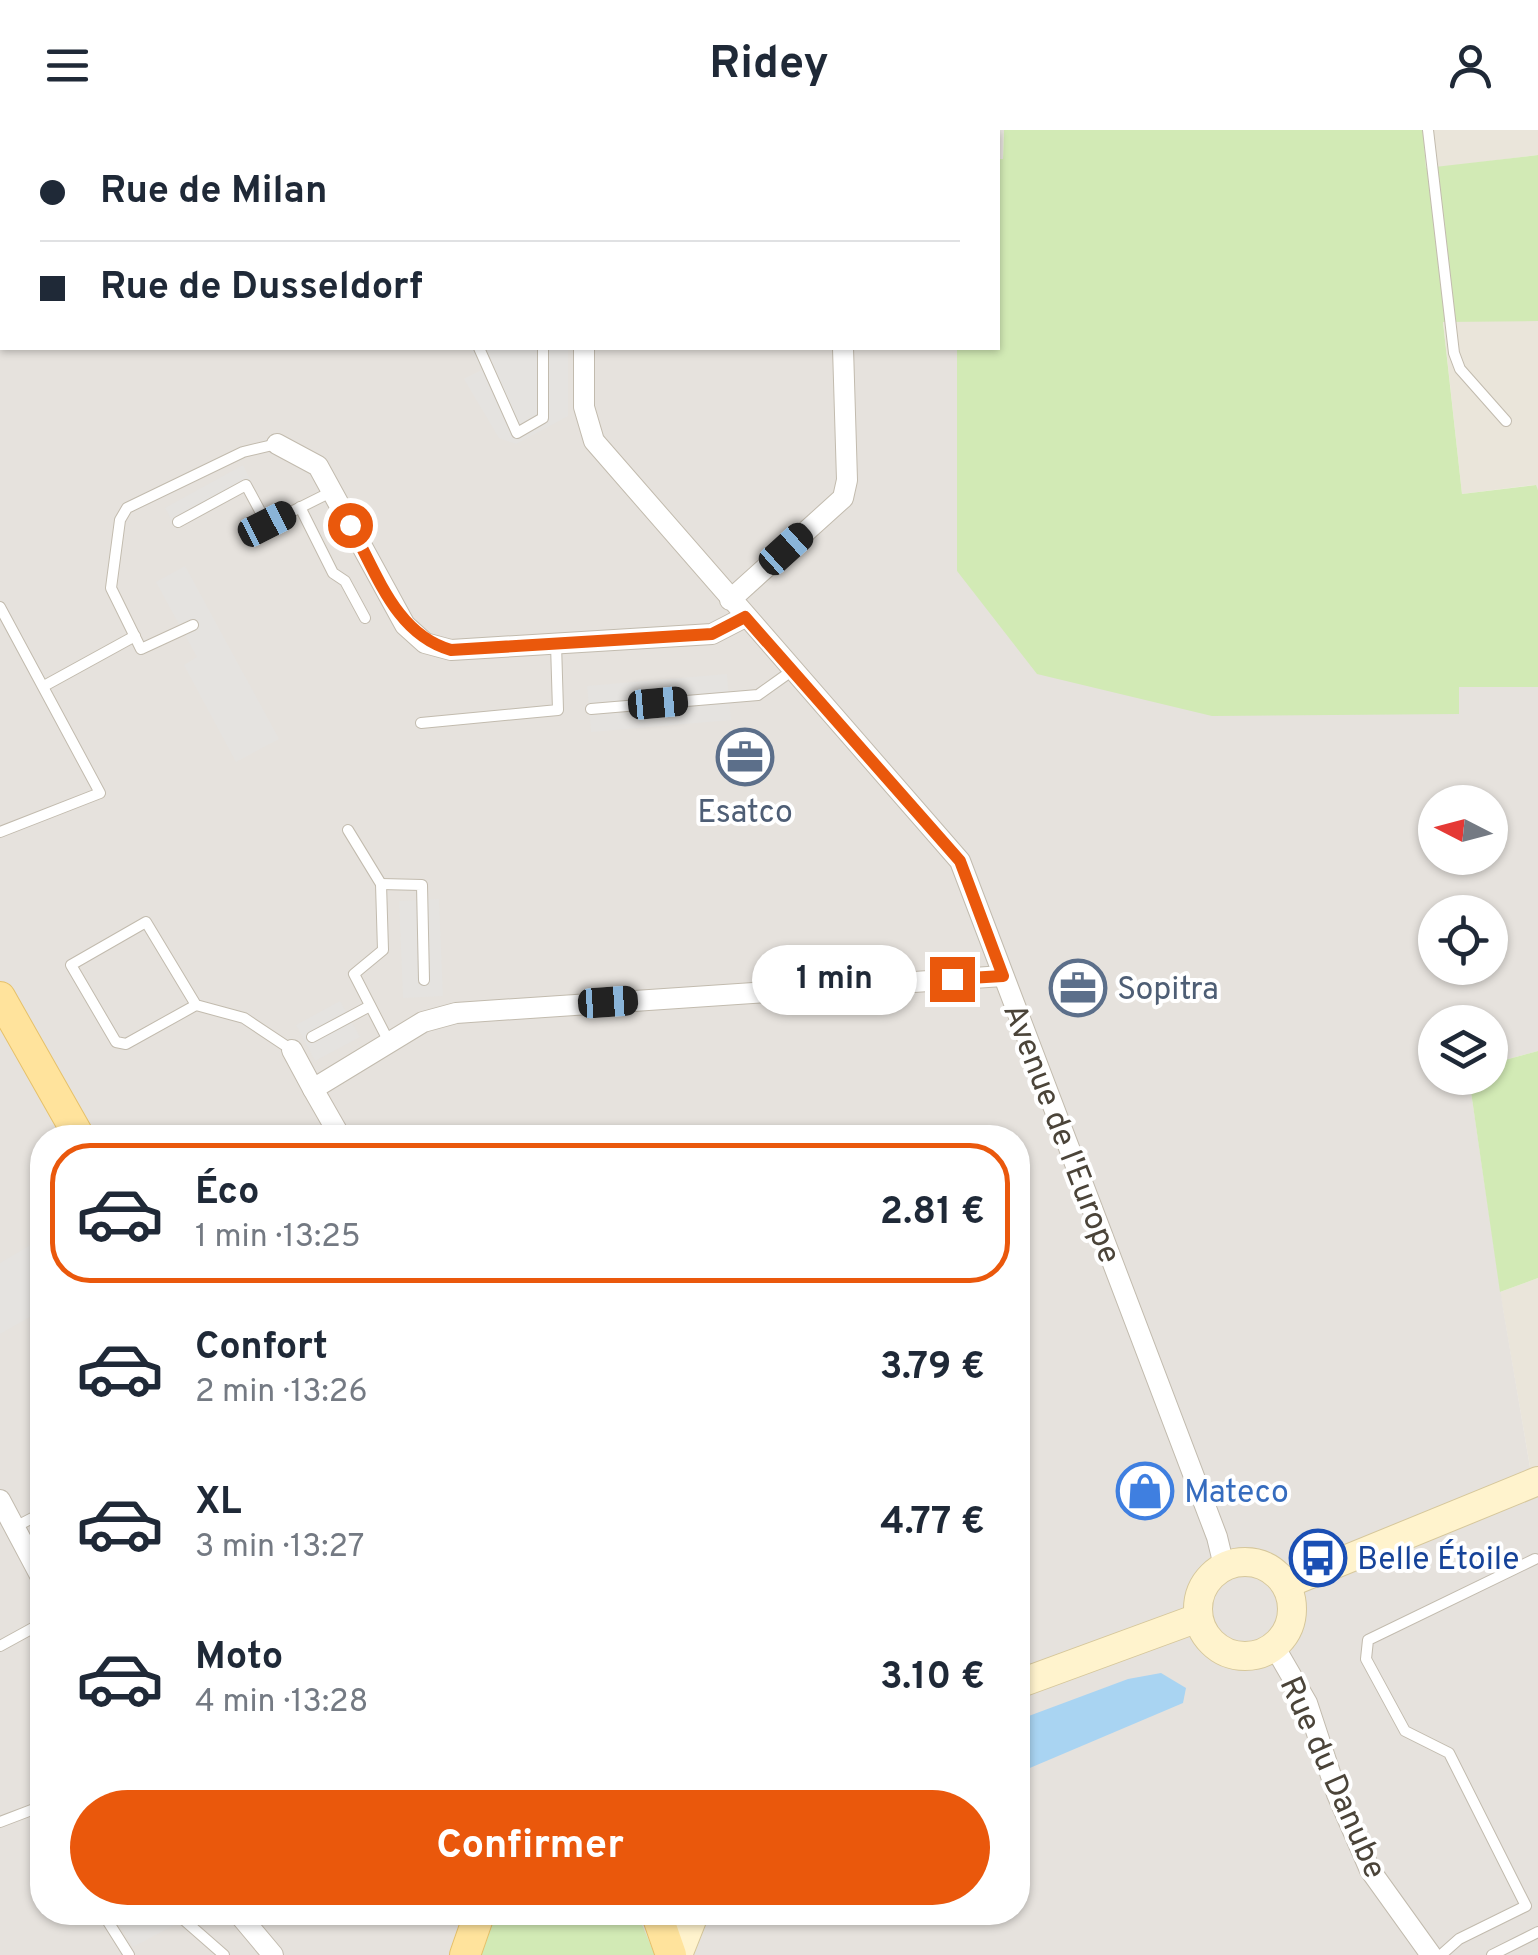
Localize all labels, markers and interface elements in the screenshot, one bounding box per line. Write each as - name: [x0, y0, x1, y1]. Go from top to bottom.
- text: Ridey: [709, 37, 829, 94]
- icon: menu: [40, 38, 95, 93]
- icon: person: [1443, 38, 1498, 93]
- text: Rue de Milan: [100, 168, 327, 217]
- text: Rue de Dusseldorf: [100, 264, 423, 313]
- car: [233, 497, 301, 551]
- route start: [328, 503, 373, 548]
- car: [754, 518, 818, 580]
- car: [627, 685, 689, 721]
- office icon: Esatco: [715, 727, 775, 787]
- north arrow: [1418, 785, 1508, 875]
- map controls: [1418, 785, 1508, 1095]
- place label: Esatco: [697, 794, 793, 834]
- button: locate: [1418, 895, 1508, 985]
- callout: 1 min: [752, 944, 917, 1014]
- route end: [930, 957, 975, 1002]
- office icon: Sopitra: [1048, 958, 1108, 1018]
- text: 1 min: [796, 960, 873, 1000]
- place label: Sopitra: [1117, 971, 1219, 1011]
- car: [577, 985, 639, 1019]
- street label: Avenue de l'Europe: [992, 999, 1128, 1270]
- button: layers: [1418, 1005, 1508, 1095]
- icon: car: [75, 1168, 165, 1258]
- text: Éco: [195, 1169, 259, 1218]
- text: 2.81 €: [880, 1189, 985, 1238]
- text: 1 min · 13:25: [195, 1218, 361, 1258]
- icon: car: [75, 1323, 165, 1413]
- text: Confort: [195, 1324, 328, 1373]
- text: 3.79 €: [880, 1344, 985, 1393]
- text: 2 min · 13:26: [195, 1373, 367, 1413]
- shop icon: Mateco: [1115, 1461, 1175, 1521]
- place label: Mateco: [1184, 1474, 1289, 1514]
- icon: car: [75, 1478, 165, 1568]
- text: XL: [195, 1479, 242, 1528]
- text: 4.77 €: [880, 1499, 985, 1548]
- text: 3 min · 13:27: [195, 1528, 364, 1568]
- bus stop icon: Belle Étoile: [1288, 1528, 1348, 1588]
- place label: Belle Étoile: [1357, 1539, 1519, 1581]
- icon: car: [75, 1633, 165, 1723]
- text: Moto: [195, 1634, 283, 1683]
- text: 3.10 €: [880, 1654, 985, 1703]
- street label: Rue du Danube: [1269, 1671, 1394, 1886]
- text: 4 min · 13:28: [195, 1683, 368, 1723]
- button: Confirmer: [70, 1790, 990, 1905]

